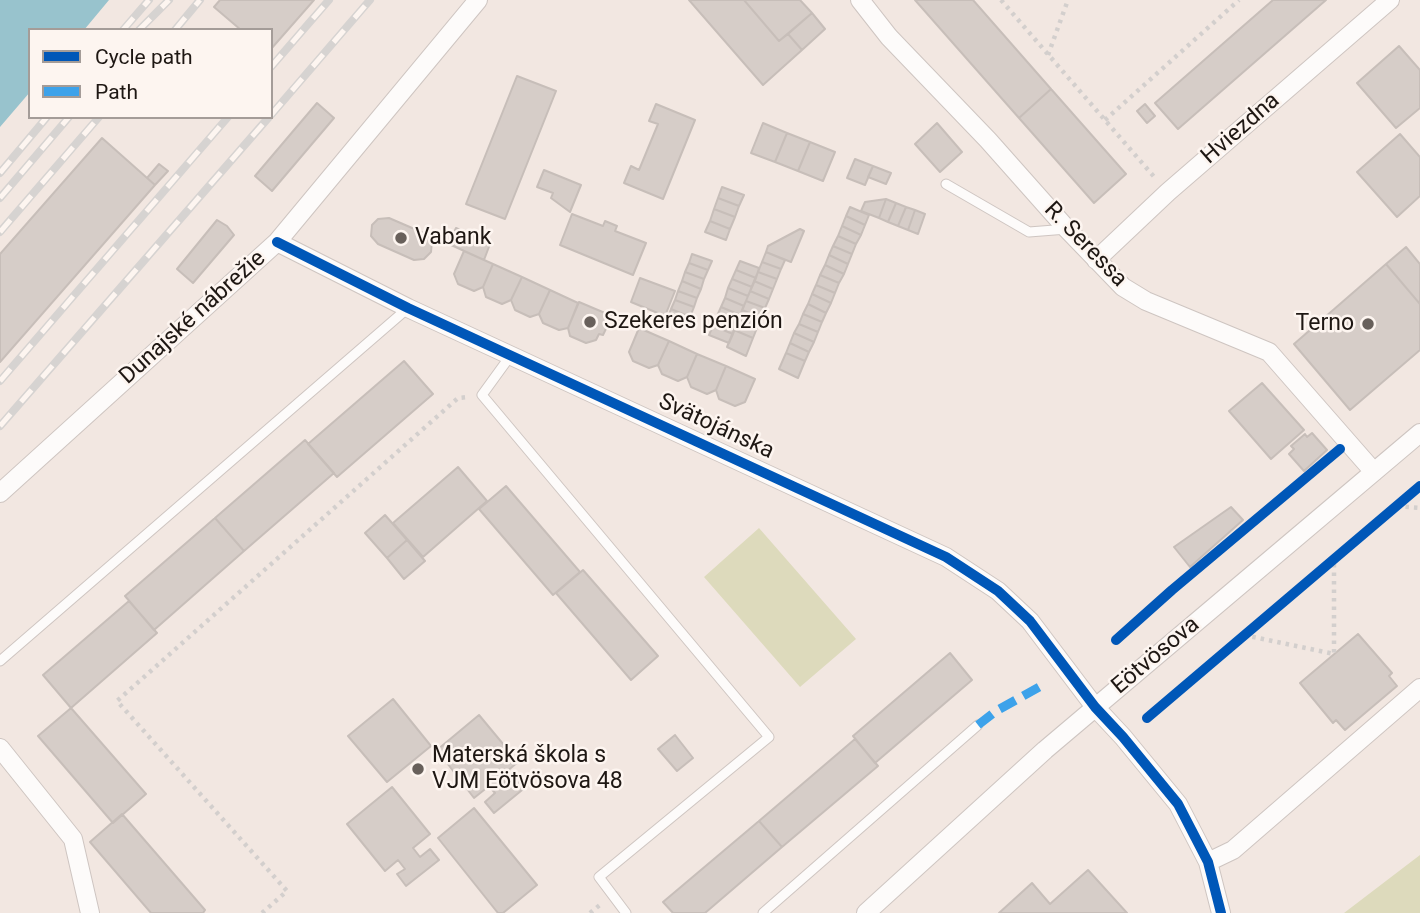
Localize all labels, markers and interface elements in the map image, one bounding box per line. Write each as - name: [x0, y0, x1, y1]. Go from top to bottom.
- legend: [28, 28, 273, 119]
- text: Cycle path: [95, 45, 193, 69]
- text: Path: [95, 80, 138, 104]
- street label: Hviezdna: [1196, 88, 1286, 170]
- street label: R. Seressa: [1038, 197, 1132, 293]
- place label: Vabank: [415, 224, 491, 252]
- marker: Vabank: [393, 230, 409, 246]
- street label: Dunajské nábrežie: [114, 245, 272, 391]
- place label: Szekeres penzión: [604, 308, 783, 336]
- place label: Terno: [1296, 310, 1354, 338]
- marker: Szekeres penzión: [582, 314, 598, 330]
- marker: Terno: [1360, 316, 1376, 332]
- street label: Svätojánska: [654, 388, 778, 466]
- street label: Eötvösova: [1107, 611, 1205, 701]
- place label: Materská škola s VJM Eötvösova 48: [432, 742, 623, 796]
- marker: Materská škola s VJM Eötvösova 48: [410, 761, 426, 777]

